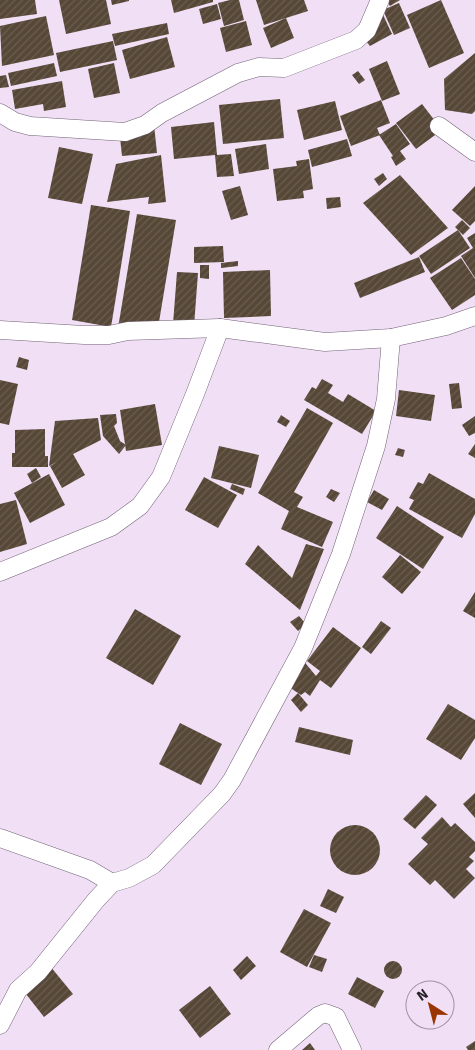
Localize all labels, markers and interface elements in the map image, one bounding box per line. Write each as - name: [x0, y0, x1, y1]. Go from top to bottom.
- north arrow: [405, 980, 455, 1030]
- text: N: [414, 985, 432, 1005]

